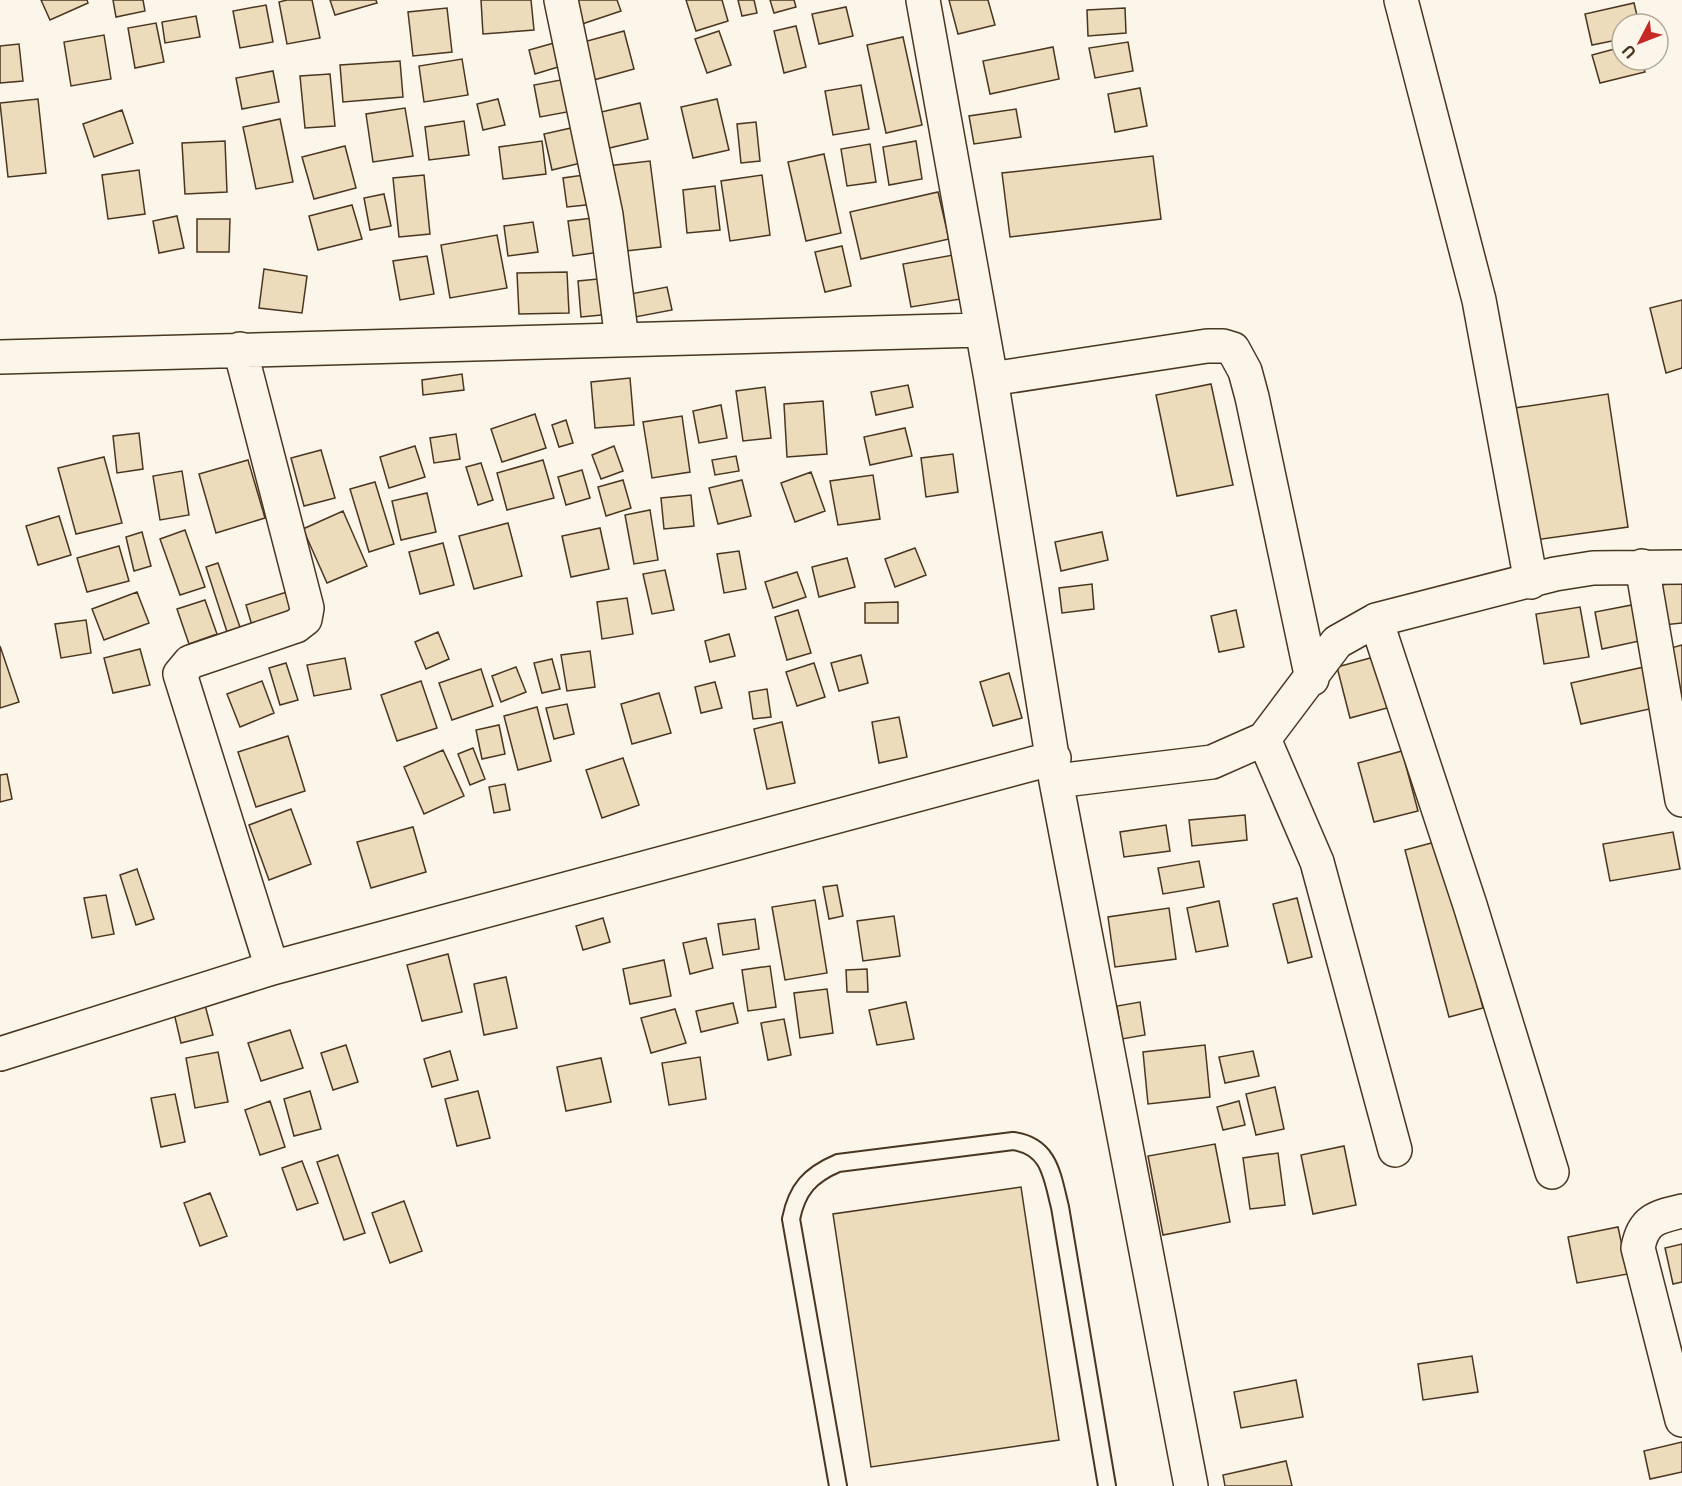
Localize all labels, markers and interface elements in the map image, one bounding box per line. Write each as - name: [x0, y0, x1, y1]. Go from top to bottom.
- north arrow: [1610, 12, 1670, 72]
- text: U: [1618, 41, 1640, 62]

